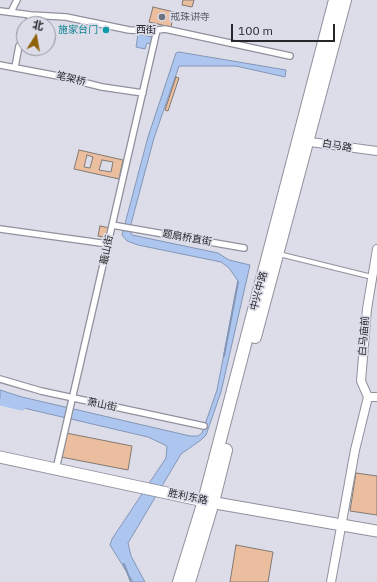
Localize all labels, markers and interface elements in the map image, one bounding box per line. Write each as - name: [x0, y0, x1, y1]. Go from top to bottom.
- place label: 戒珠讲寺: [170, 11, 210, 23]
- marker: 戒珠讲寺: [157, 12, 167, 22]
- north arrow: [16, 16, 56, 56]
- scale bar: [233, 16, 337, 42]
- text: 北: [31, 17, 45, 33]
- text: 100 m: [238, 23, 273, 38]
- place label: 施家台门: [58, 24, 98, 36]
- street label: 西街: [136, 24, 156, 36]
- marker: 施家台门: [101, 25, 111, 35]
- street label: 笔架桥: [55, 70, 87, 88]
- street label: 白马路: [321, 137, 353, 155]
- street label: 题扇桥直街: [161, 228, 213, 248]
- street label: 蕺山街: [98, 234, 116, 266]
- street label: 中兴中路: [248, 270, 270, 312]
- street label: 白马庙前: [356, 316, 372, 356]
- street label: 萧山街: [86, 396, 118, 414]
- street label: 胜利东路: [167, 487, 209, 507]

